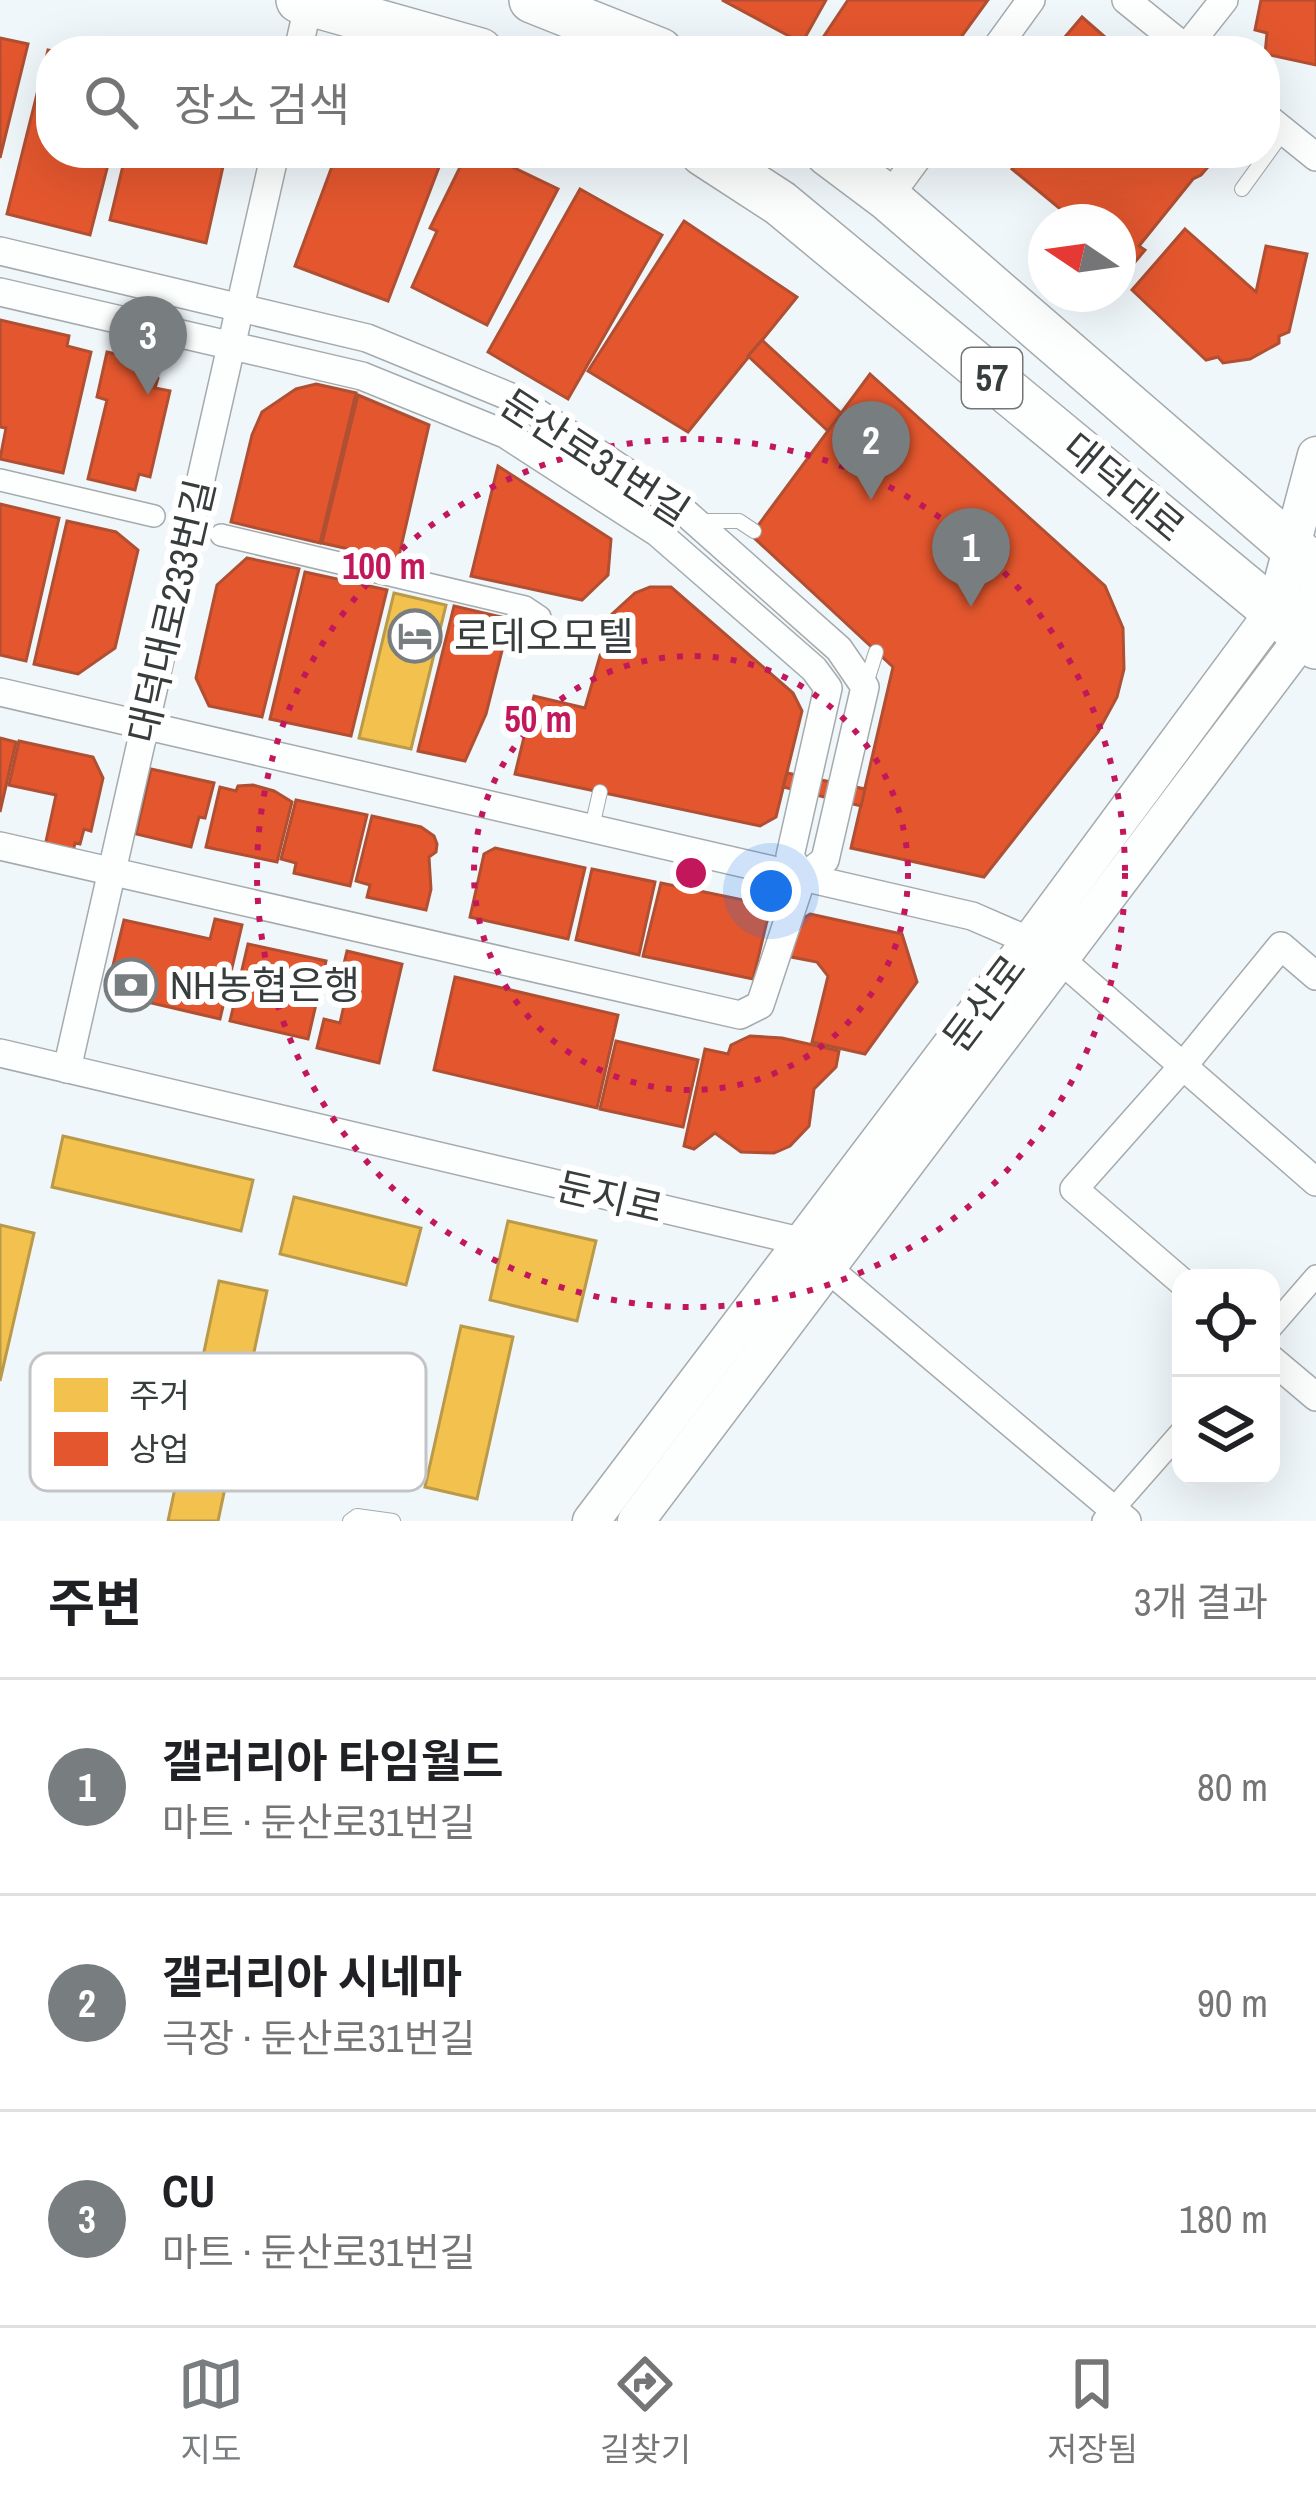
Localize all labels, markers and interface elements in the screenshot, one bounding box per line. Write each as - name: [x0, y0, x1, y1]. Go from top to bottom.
- search box: [36, 36, 1280, 168]
- icon: search: [78, 69, 144, 135]
- text: 장소 검색: [174, 74, 350, 135]
- north arrow: [1028, 204, 1136, 312]
- pin: 3: [109, 296, 187, 395]
- road number: 57: [962, 348, 1022, 408]
- street label: 둔산로31번길: [491, 377, 699, 537]
- pin: 2: [832, 401, 910, 500]
- street label: 대덕대로: [1052, 421, 1196, 553]
- street label: 대덕대로233번길: [115, 474, 227, 748]
- pin: 1: [932, 508, 1010, 607]
- text: 100 m: [342, 542, 426, 590]
- hotel icon: 로데오모텔: [387, 608, 443, 664]
- place label: 로데오모텔: [454, 610, 633, 662]
- text: 50 m: [504, 695, 572, 743]
- centre of rings: [670, 852, 712, 894]
- your location: [741, 861, 801, 921]
- street label: 둔산로: [931, 944, 1037, 1062]
- bank icon: NH농협은행: [103, 957, 159, 1013]
- place label: NH농협은행: [170, 959, 360, 1011]
- street label: 둔지로: [552, 1160, 668, 1234]
- map controls: [1172, 1269, 1280, 1485]
- button: locate: [1172, 1269, 1280, 1377]
- legend: [30, 1353, 426, 1491]
- text: 주거: [129, 1373, 190, 1417]
- button: layers: [1172, 1377, 1280, 1485]
- text: 상업: [129, 1427, 190, 1471]
- text: 주변: [48, 1568, 142, 1637]
- text: 3개 결과: [1134, 1576, 1268, 1628]
- text: 갤러리아 타임월드: [162, 1730, 503, 1791]
- text: 1: [78, 1761, 96, 1813]
- text: 80 m: [1197, 1761, 1268, 1813]
- text: 마트 · 둔산로31번길: [162, 1796, 475, 1848]
- text: 갤러리아 시네마: [162, 1946, 462, 2007]
- text: 2: [78, 1977, 96, 2029]
- text: 90 m: [1197, 1977, 1268, 2029]
- text: 극장 · 둔산로31번길: [162, 2012, 475, 2064]
- text: CU: [162, 2160, 215, 2221]
- text: 3: [78, 2193, 96, 2245]
- text: 180 m: [1179, 2193, 1268, 2245]
- text: 마트 · 둔산로31번길: [162, 2226, 475, 2278]
- tab: 지도: [178, 2351, 244, 2471]
- tab: 길찾기: [600, 2351, 691, 2471]
- tab: 저장됨: [1047, 2351, 1138, 2471]

